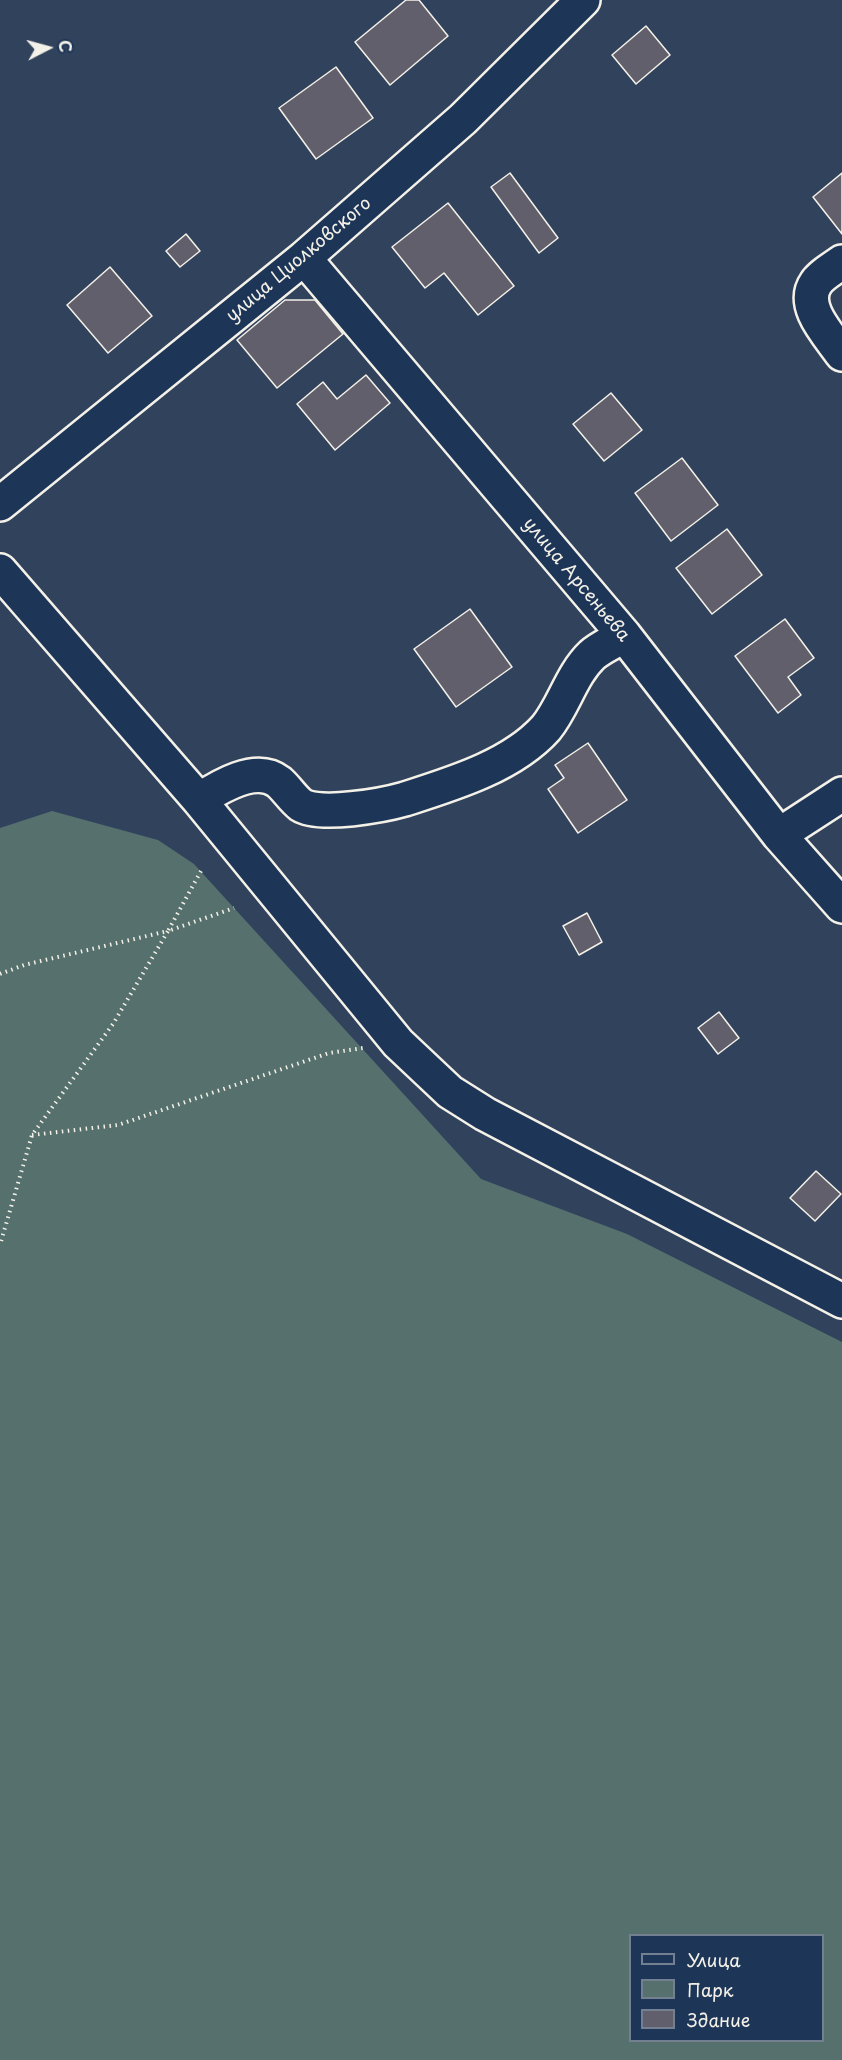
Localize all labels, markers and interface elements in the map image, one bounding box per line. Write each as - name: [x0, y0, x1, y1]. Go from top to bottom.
- north arrow: [18, 18, 78, 78]
- text: С: [53, 39, 78, 53]
- street label: улица Циолковского: [222, 193, 376, 327]
- street label: улица Арсеньева: [518, 514, 634, 646]
- legend: [629, 1934, 824, 2042]
- text: Улица: [687, 1946, 741, 1973]
- text: Парк: [687, 1976, 733, 2003]
- text: Здание: [687, 2006, 750, 2033]

